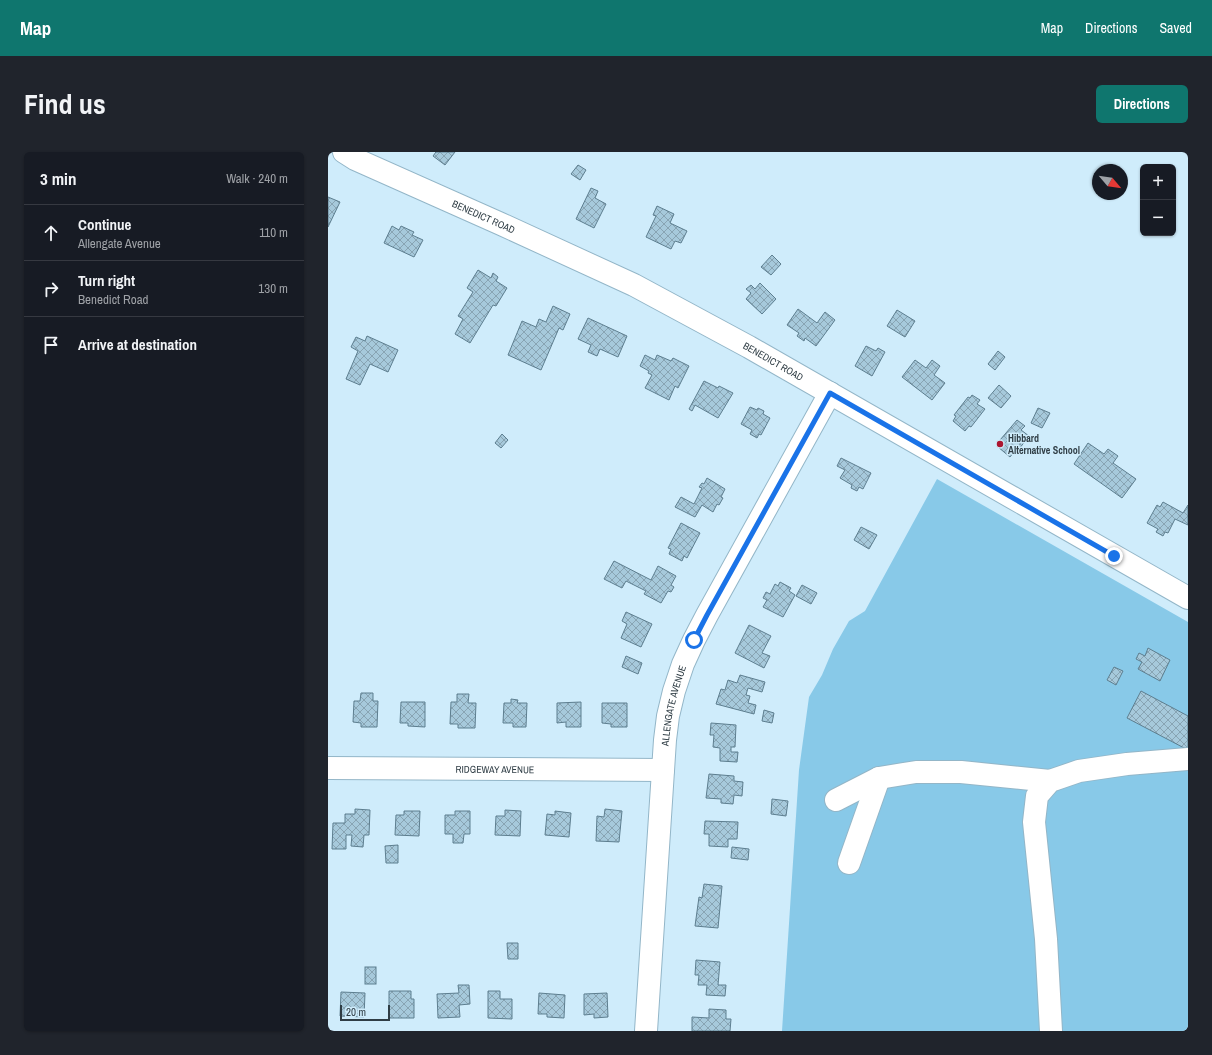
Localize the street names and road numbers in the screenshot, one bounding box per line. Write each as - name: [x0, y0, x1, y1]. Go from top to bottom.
- street label: BENEDICT ROAD: [450, 197, 517, 237]
- street label: BENEDICT ROAD: [741, 339, 806, 384]
- street label: ALLENGATE AVENUE: [659, 664, 689, 747]
- street label: RIDGEWAY AVENUE: [456, 763, 534, 776]

